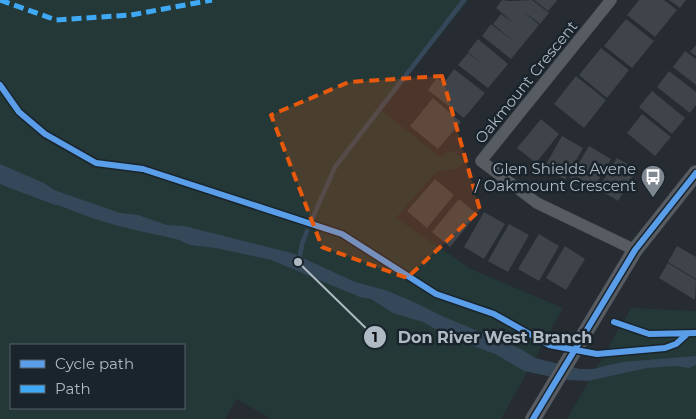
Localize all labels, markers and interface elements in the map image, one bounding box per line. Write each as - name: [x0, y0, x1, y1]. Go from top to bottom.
- street label: Oakmount Crescent: [471, 17, 581, 147]
- place label: Glen Shields Avene / Oakmount Crescent: [474, 159, 636, 195]
- bus stop icon: Glen Shields Avene / Oakmount Crescent: [640, 164, 666, 198]
- callout: Don River West Branch: [362, 322, 602, 353]
- text: 1: [372, 327, 378, 346]
- text: Don River West Branch: [398, 328, 592, 347]
- legend: [10, 344, 185, 409]
- text: Cycle path: [55, 354, 134, 373]
- text: Path: [55, 379, 91, 398]

